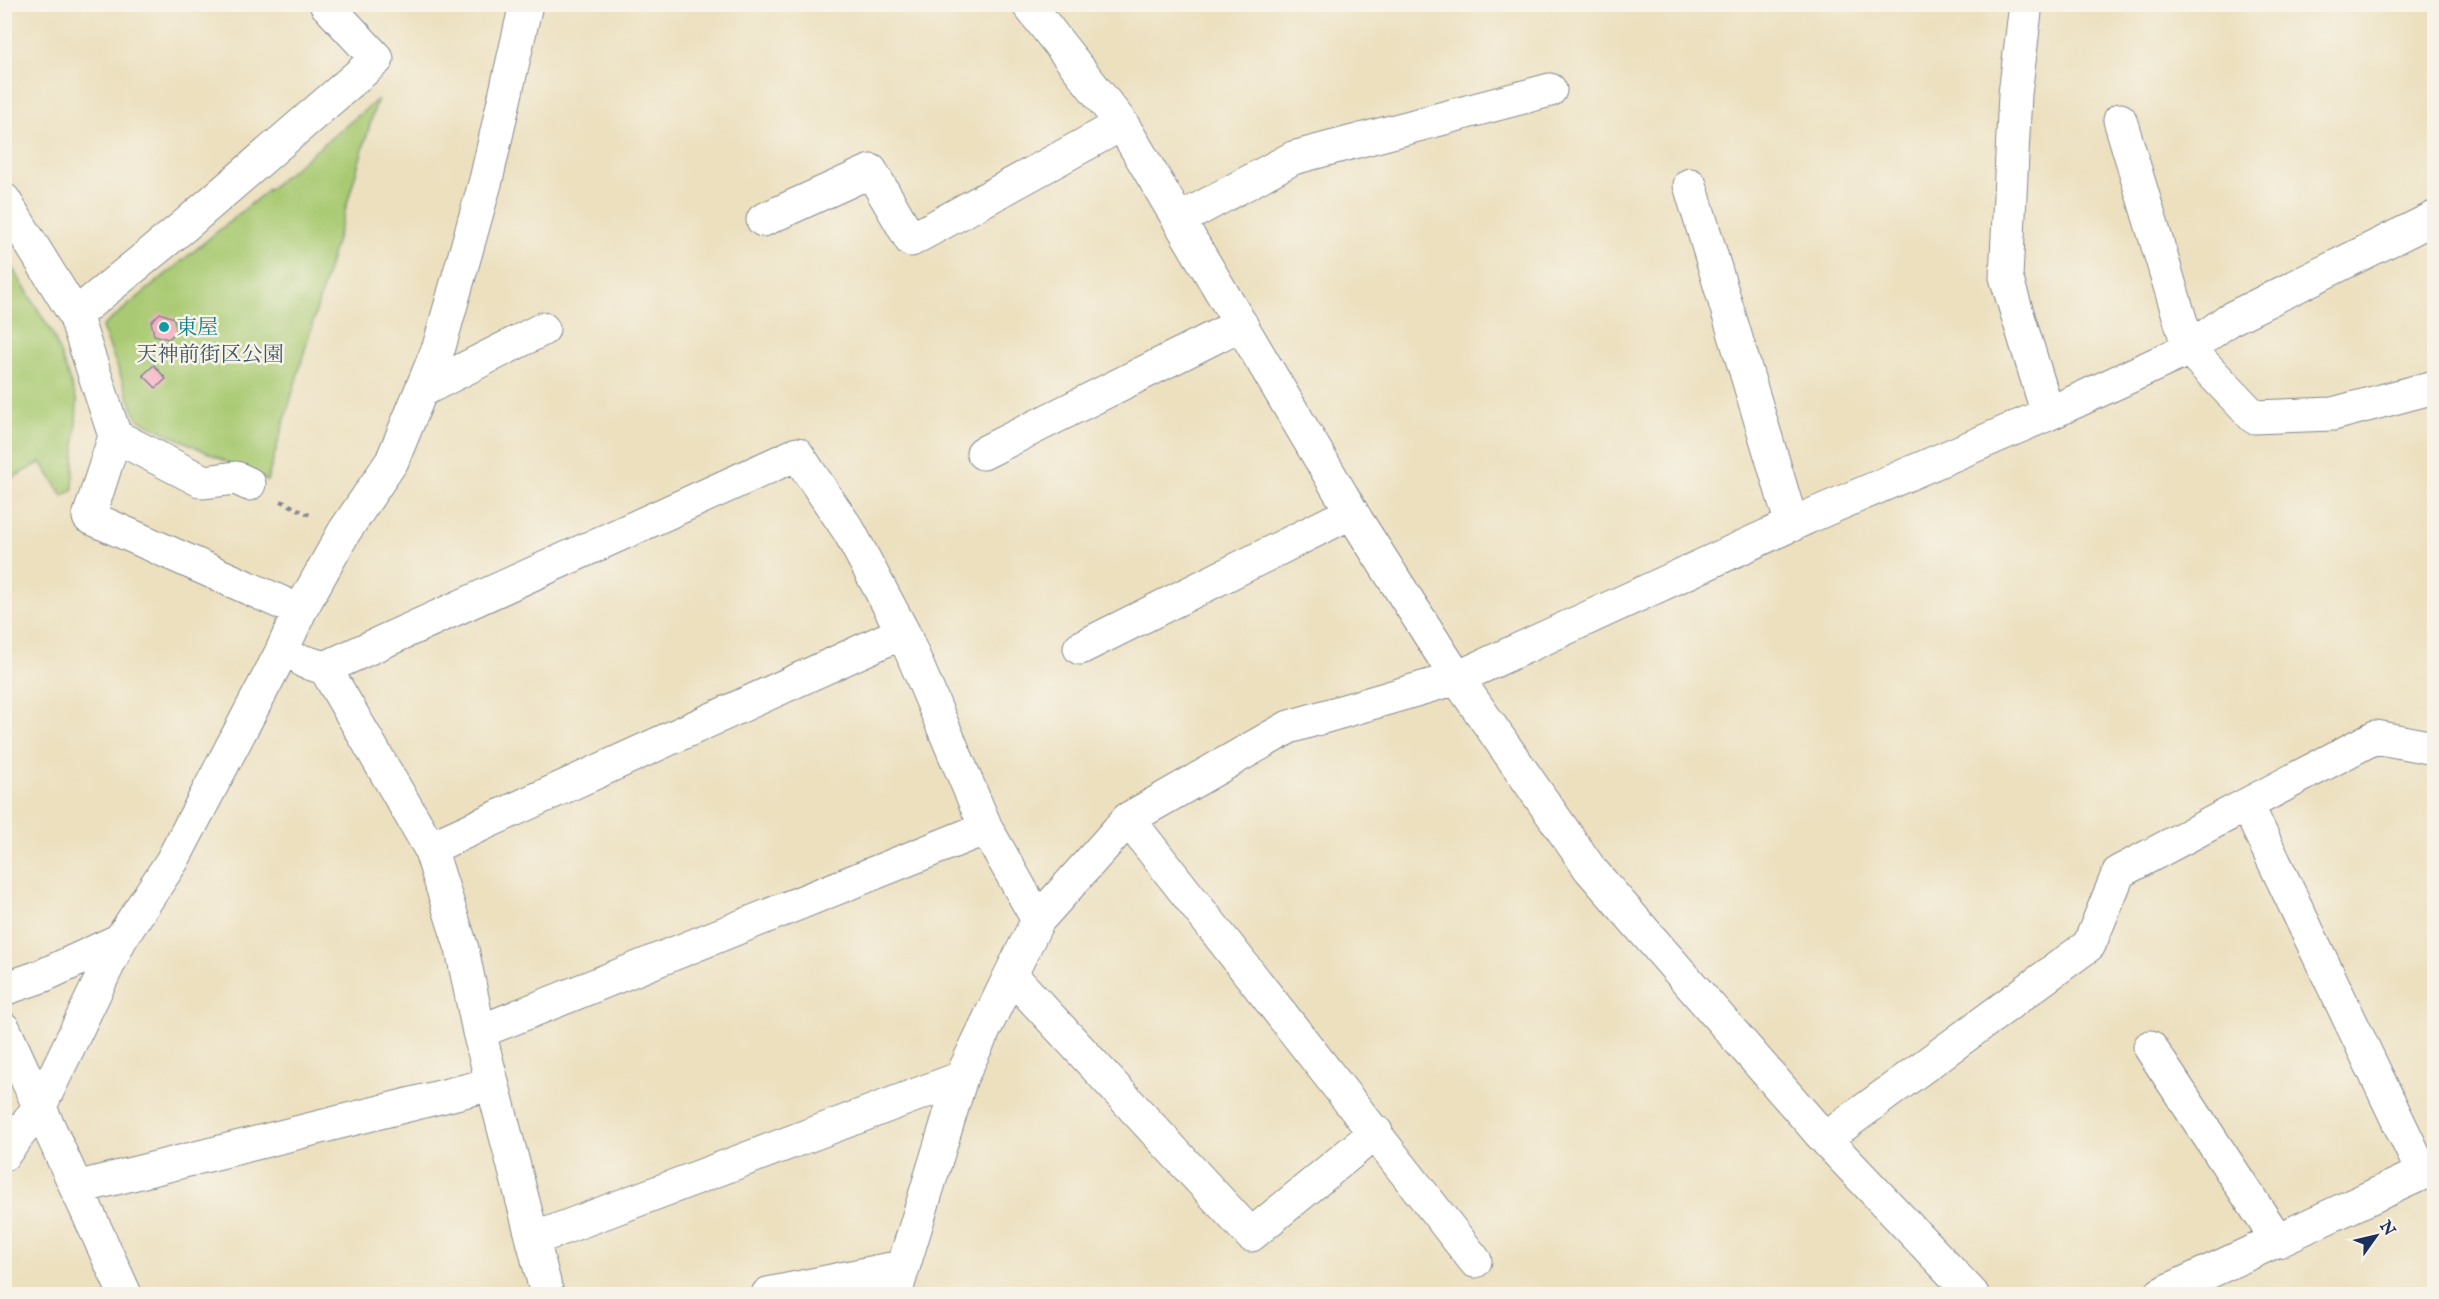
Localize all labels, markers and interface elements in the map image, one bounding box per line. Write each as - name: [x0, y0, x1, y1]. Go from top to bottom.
- place label: 東屋: [176, 315, 218, 342]
- marker: 東屋: [157, 320, 171, 334]
- park label: 天神前街区公園: [137, 342, 284, 369]
- north arrow: [2346, 1206, 2406, 1266]
- text: N: [2374, 1217, 2399, 1240]

